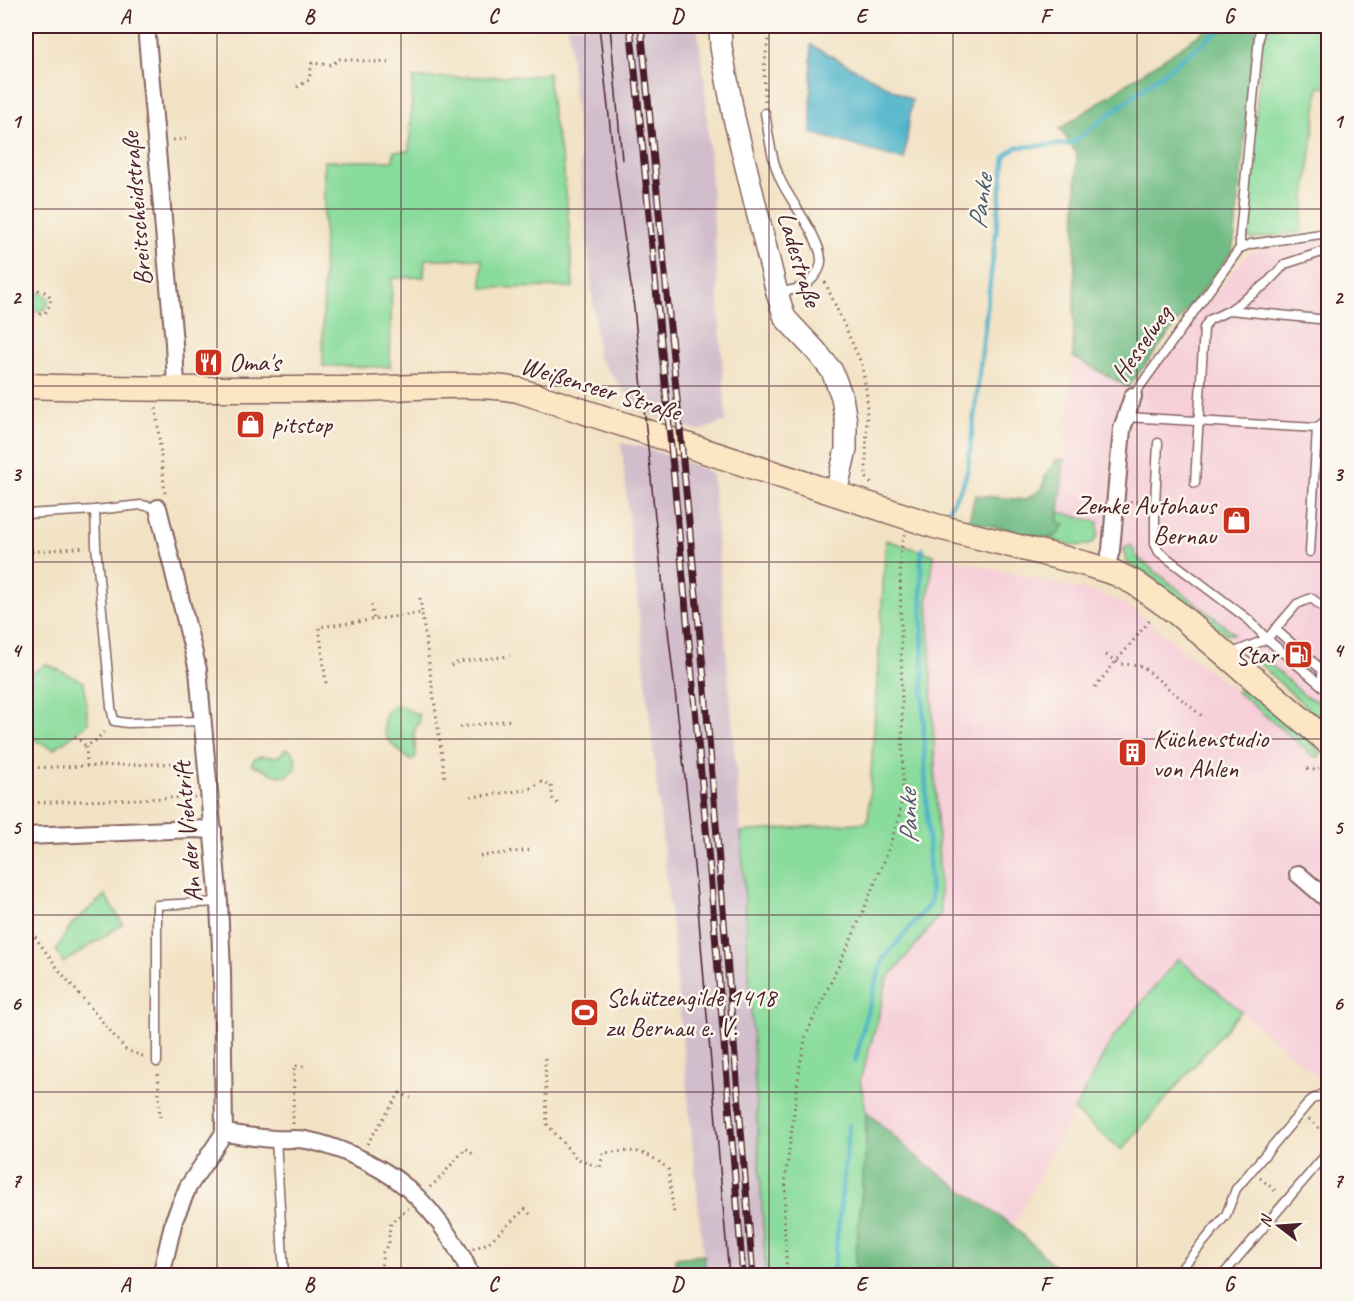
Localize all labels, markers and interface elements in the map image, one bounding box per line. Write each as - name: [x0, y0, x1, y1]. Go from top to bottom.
- text: A: [120, 4, 132, 29]
- text: B: [304, 4, 316, 29]
- text: C: [488, 4, 500, 29]
- text: D: [671, 4, 685, 29]
- text: E: [856, 4, 870, 29]
- text: F: [1040, 4, 1054, 29]
- text: G: [1224, 4, 1237, 29]
- text: 1: [12, 109, 23, 134]
- text: 1: [1334, 109, 1345, 134]
- street label: Breitscheidstraße: [113, 128, 160, 287]
- water label: Panke: [960, 169, 1001, 231]
- street label: Ladestraße: [770, 208, 830, 313]
- text: 2: [12, 285, 23, 310]
- text: 2: [1334, 285, 1345, 310]
- street label: Hesselweg: [1104, 298, 1180, 387]
- restaurant icon: Oma's: [192, 346, 224, 378]
- place label: Oma's: [229, 346, 282, 379]
- street label: Weißenseer Straße: [517, 349, 687, 429]
- shop icon: pitstop: [235, 408, 267, 440]
- place label: pitstop: [272, 408, 334, 441]
- text: 3: [12, 462, 23, 487]
- text: 3: [1334, 462, 1345, 487]
- place label: Zemke Autohaus Bernau: [1075, 489, 1218, 552]
- shop icon: Zemke Autohaus Bernau: [1221, 504, 1253, 536]
- text: 4: [12, 638, 24, 663]
- text: 4: [1334, 638, 1346, 663]
- place label: Star: [1236, 639, 1280, 672]
- fuel station icon: Star: [1283, 639, 1315, 671]
- place label: Küchenstudio von Ahlen: [1153, 722, 1270, 785]
- building icon: Küchenstudio von Ahlen: [1116, 737, 1148, 769]
- street label: An der Viehtrift: [165, 757, 210, 904]
- water label: Panke: [890, 785, 926, 845]
- text: 5: [12, 815, 23, 840]
- text: 5: [1334, 815, 1345, 840]
- place label: Schützengilde 1418 zu Bernau e. V.: [606, 981, 778, 1044]
- text: 6: [11, 991, 22, 1016]
- text: 6: [1333, 991, 1344, 1016]
- sports icon: Schützengilde 1418 zu Bernau e. V.: [569, 996, 601, 1028]
- text: 7: [12, 1168, 23, 1193]
- text: 7: [1334, 1168, 1345, 1193]
- north arrow: [1249, 1196, 1309, 1256]
- text: N: [1255, 1211, 1278, 1230]
- text: A: [120, 1272, 132, 1297]
- text: B: [304, 1272, 316, 1297]
- text: C: [488, 1272, 500, 1297]
- text: D: [671, 1272, 685, 1297]
- text: E: [856, 1272, 870, 1297]
- text: F: [1040, 1272, 1054, 1297]
- text: G: [1224, 1272, 1237, 1297]

